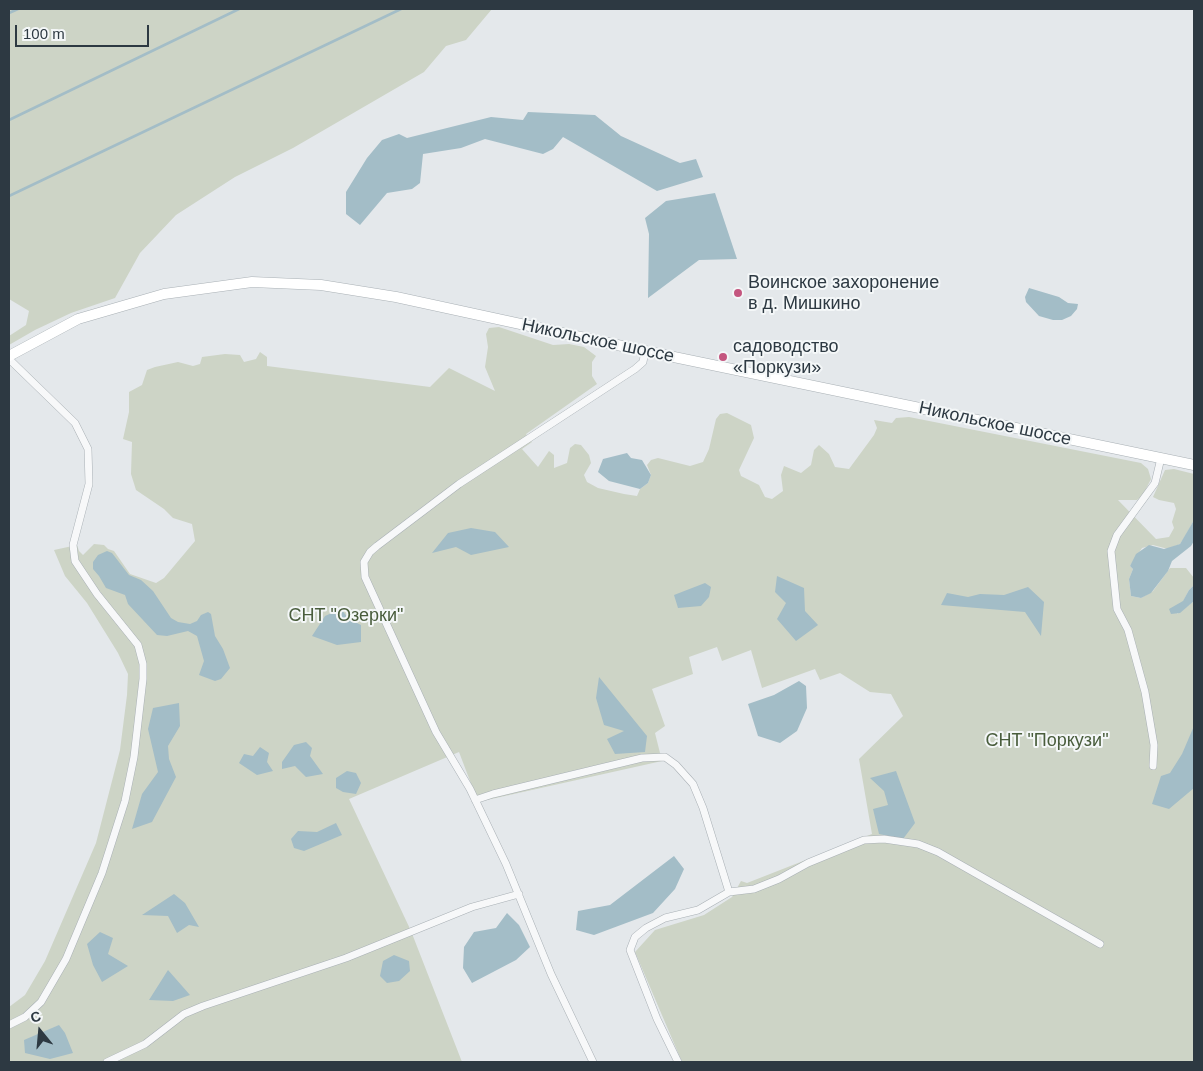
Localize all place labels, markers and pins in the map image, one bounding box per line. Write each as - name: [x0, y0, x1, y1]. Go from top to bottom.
- place label: Воинское захоронение в д. Мишкино: [748, 272, 939, 314]
- marker: Воинское захоронение в д. Мишкино: [732, 287, 744, 299]
- place label: садоводство «Поркузи»: [733, 336, 839, 378]
- marker: садоводство «Поркузи»: [717, 351, 729, 363]

